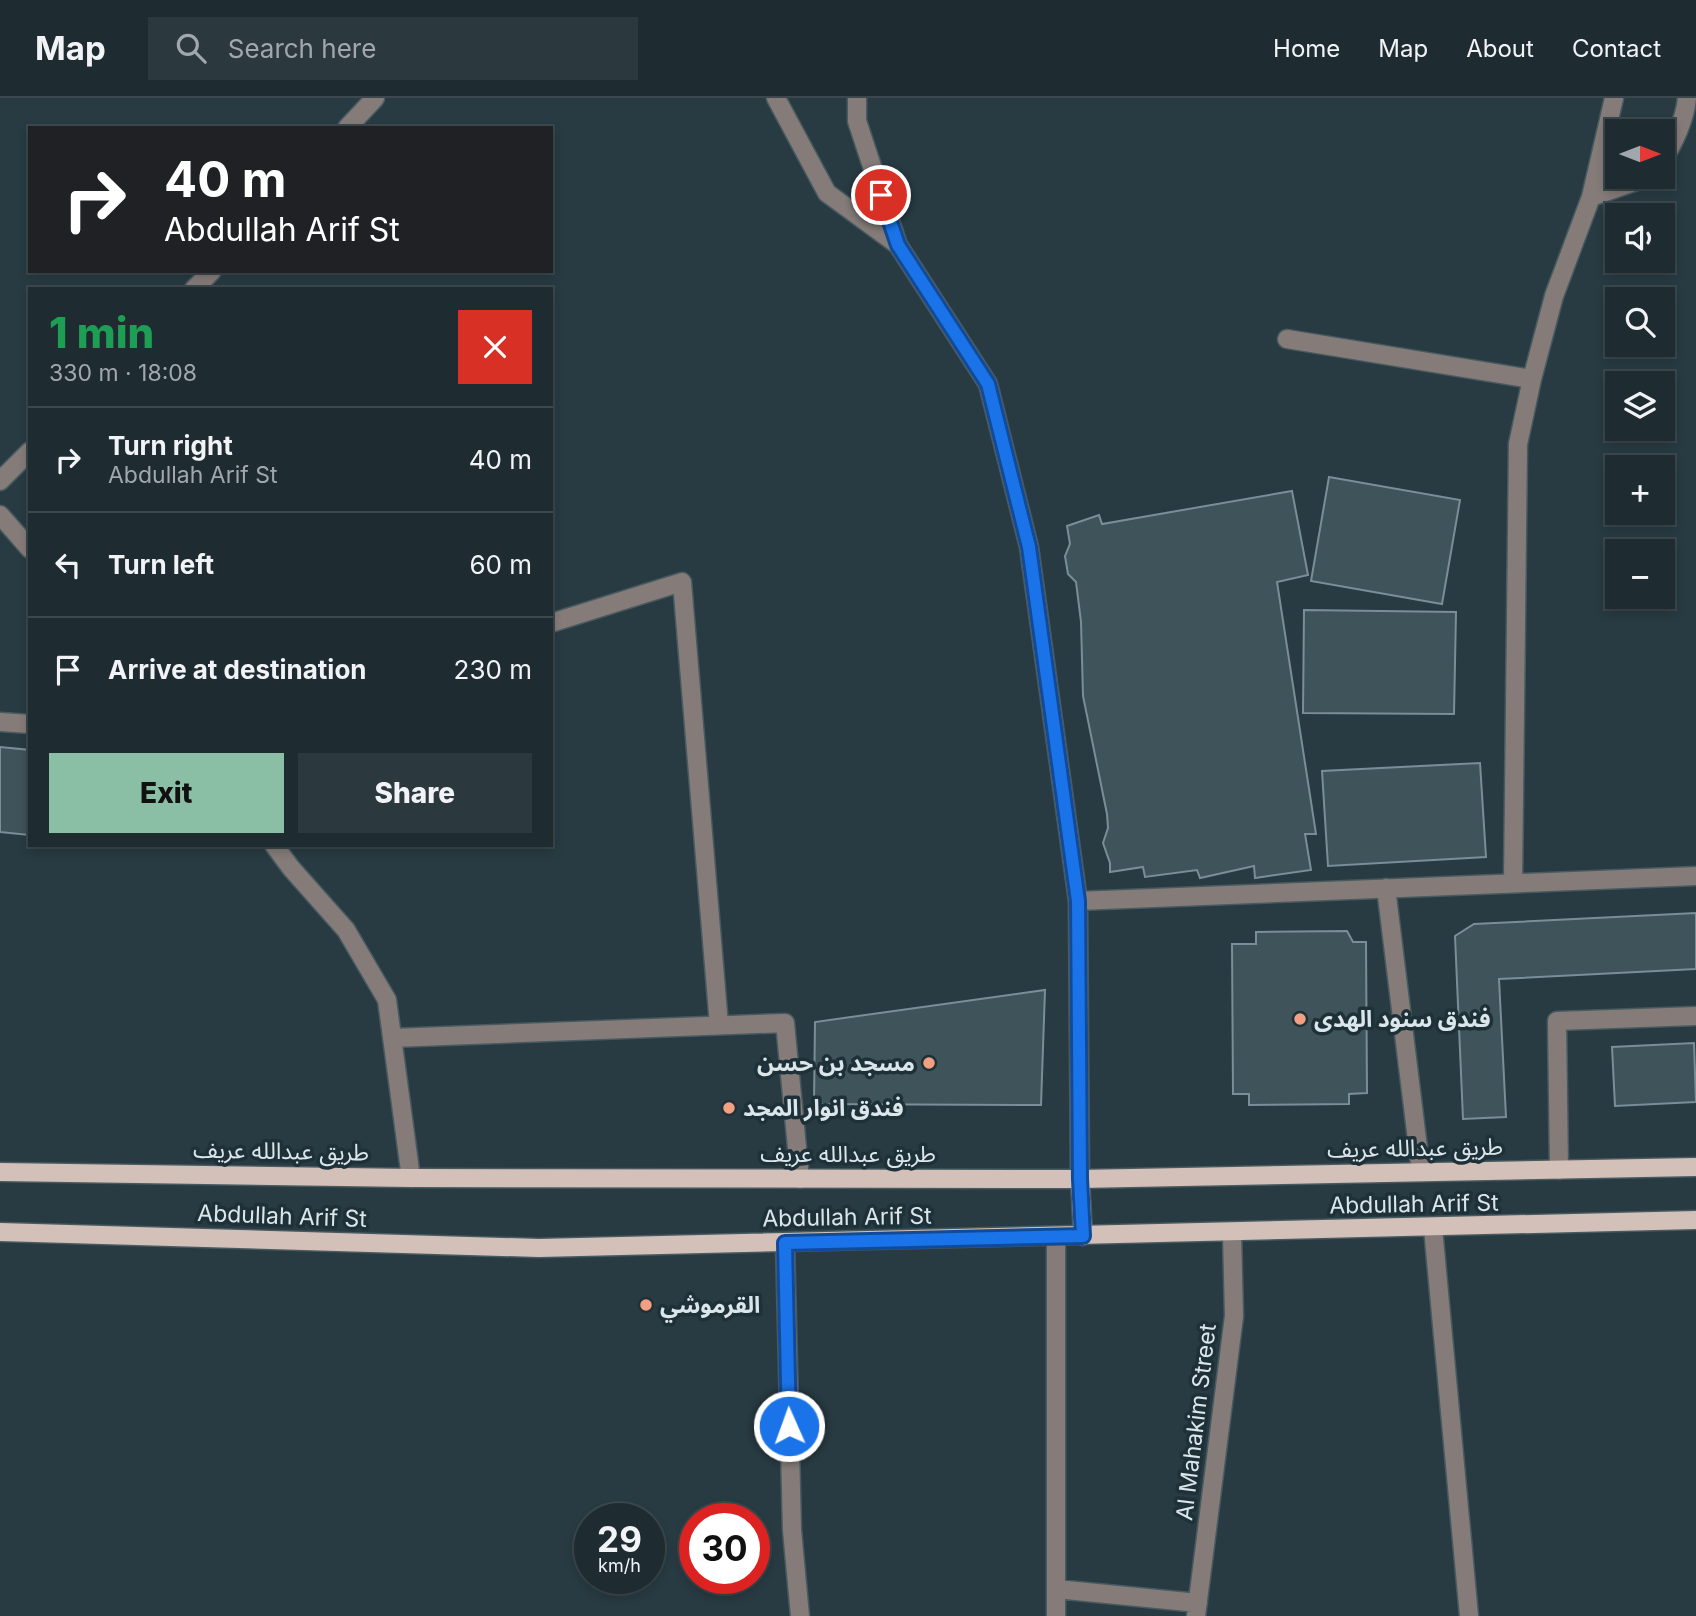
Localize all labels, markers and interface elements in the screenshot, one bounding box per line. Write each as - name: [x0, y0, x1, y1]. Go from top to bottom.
- search box: [148, 17, 638, 80]
- text: Map: [35, 28, 106, 68]
- icon: search: [172, 29, 210, 67]
- text: Search here: [228, 33, 376, 64]
- text: Home: [1273, 34, 1340, 63]
- text: Map: [1378, 34, 1428, 63]
- text: About: [1466, 34, 1534, 63]
- text: Contact: [1572, 34, 1661, 63]
- north arrow: [1605, 119, 1675, 189]
- map controls: [1605, 119, 1675, 609]
- text: 40 m: [164, 150, 287, 209]
- icon: right: [49, 154, 140, 245]
- pin: [851, 165, 911, 225]
- icon: arrive: [862, 176, 900, 214]
- button: sound: [1605, 203, 1675, 273]
- text: Abdullah Arif St: [164, 210, 400, 249]
- button: search: [1605, 287, 1675, 357]
- text: 1 min: [49, 307, 154, 358]
- button: close: [458, 310, 532, 384]
- text: 330 m · 18:08: [49, 359, 197, 387]
- button: layers: [1605, 371, 1675, 441]
- text: Turn right: [108, 430, 233, 461]
- icon: right: [49, 441, 87, 479]
- text: 40 m: [469, 444, 532, 475]
- button: +: [1605, 455, 1675, 525]
- text: Abdullah Arif St: [108, 461, 277, 489]
- button: −: [1605, 539, 1675, 609]
- icon: left: [49, 546, 87, 584]
- text: Turn left: [108, 549, 214, 580]
- text: 60 m: [469, 549, 532, 580]
- icon: arrive: [49, 651, 87, 689]
- text: Arrive at destination: [108, 654, 367, 685]
- text: 230 m: [454, 654, 532, 685]
- button: Exit: [49, 753, 284, 833]
- button: Share: [298, 753, 532, 833]
- place label: فندق سنود الهدى: [1314, 1005, 1491, 1033]
- marker: فندق سنود الهدى: [1292, 1011, 1308, 1027]
- place label: مسجد بن حسن: [757, 1049, 915, 1077]
- marker: مسجد بن حسن: [921, 1055, 937, 1071]
- place label: فندق انوار المجد: [743, 1094, 904, 1122]
- marker: فندق انوار المجد: [721, 1100, 737, 1116]
- street label: طريق عبدالله عريف: [1327, 1132, 1503, 1164]
- street label: طريق عبدالله عريف: [193, 1135, 369, 1167]
- street label: طريق عبدالله عريف: [760, 1140, 936, 1168]
- street label: Abdullah Arif St: [1329, 1189, 1499, 1219]
- street label: Abdullah Arif St: [197, 1199, 368, 1233]
- street label: Abdullah Arif St: [762, 1202, 932, 1232]
- place label: القرموشي: [660, 1291, 760, 1323]
- marker: القرموشي: [638, 1297, 654, 1313]
- street label: Al Mahakim Street: [1170, 1322, 1222, 1522]
- position arrow: [752, 1389, 826, 1463]
- speed limit sign: 30: [679, 1503, 770, 1594]
- text: 29: [597, 1518, 642, 1560]
- text: km/h: [598, 1555, 641, 1576]

